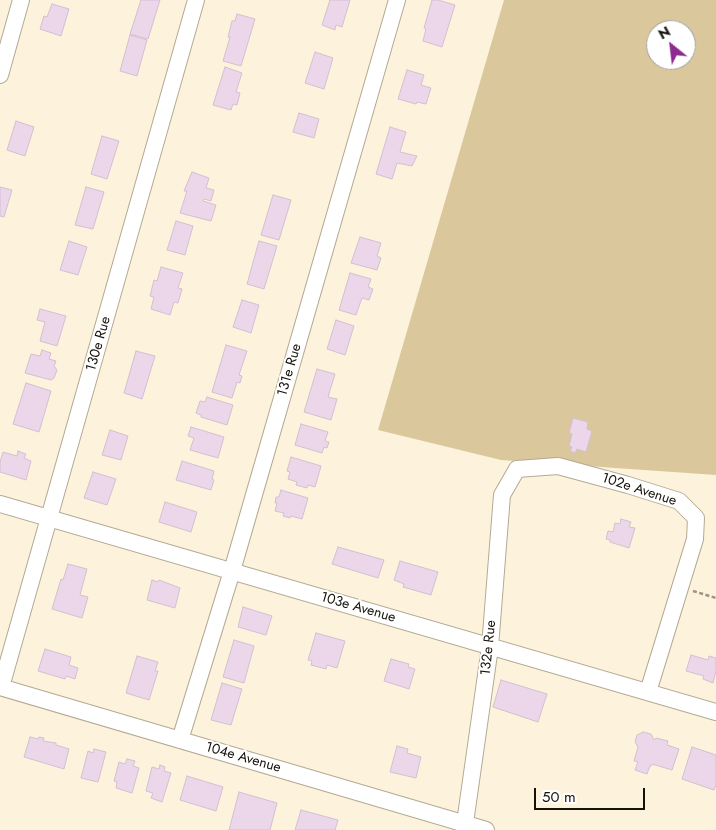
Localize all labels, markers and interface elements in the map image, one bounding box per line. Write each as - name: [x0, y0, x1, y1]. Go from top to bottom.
- north arrow: [646, 20, 696, 70]
- text: N: [654, 21, 674, 44]
- street label: 130e Rue: [83, 315, 115, 373]
- street label: 131e Rue: [274, 342, 306, 398]
- street label: 102e Avenue: [599, 470, 679, 510]
- street label: 103e Avenue: [319, 589, 397, 627]
- street label: 132e Rue: [478, 619, 500, 677]
- street label: 104e Avenue: [203, 739, 283, 777]
- scale bar: [536, 778, 647, 810]
- text: 50 m: [542, 786, 576, 808]

